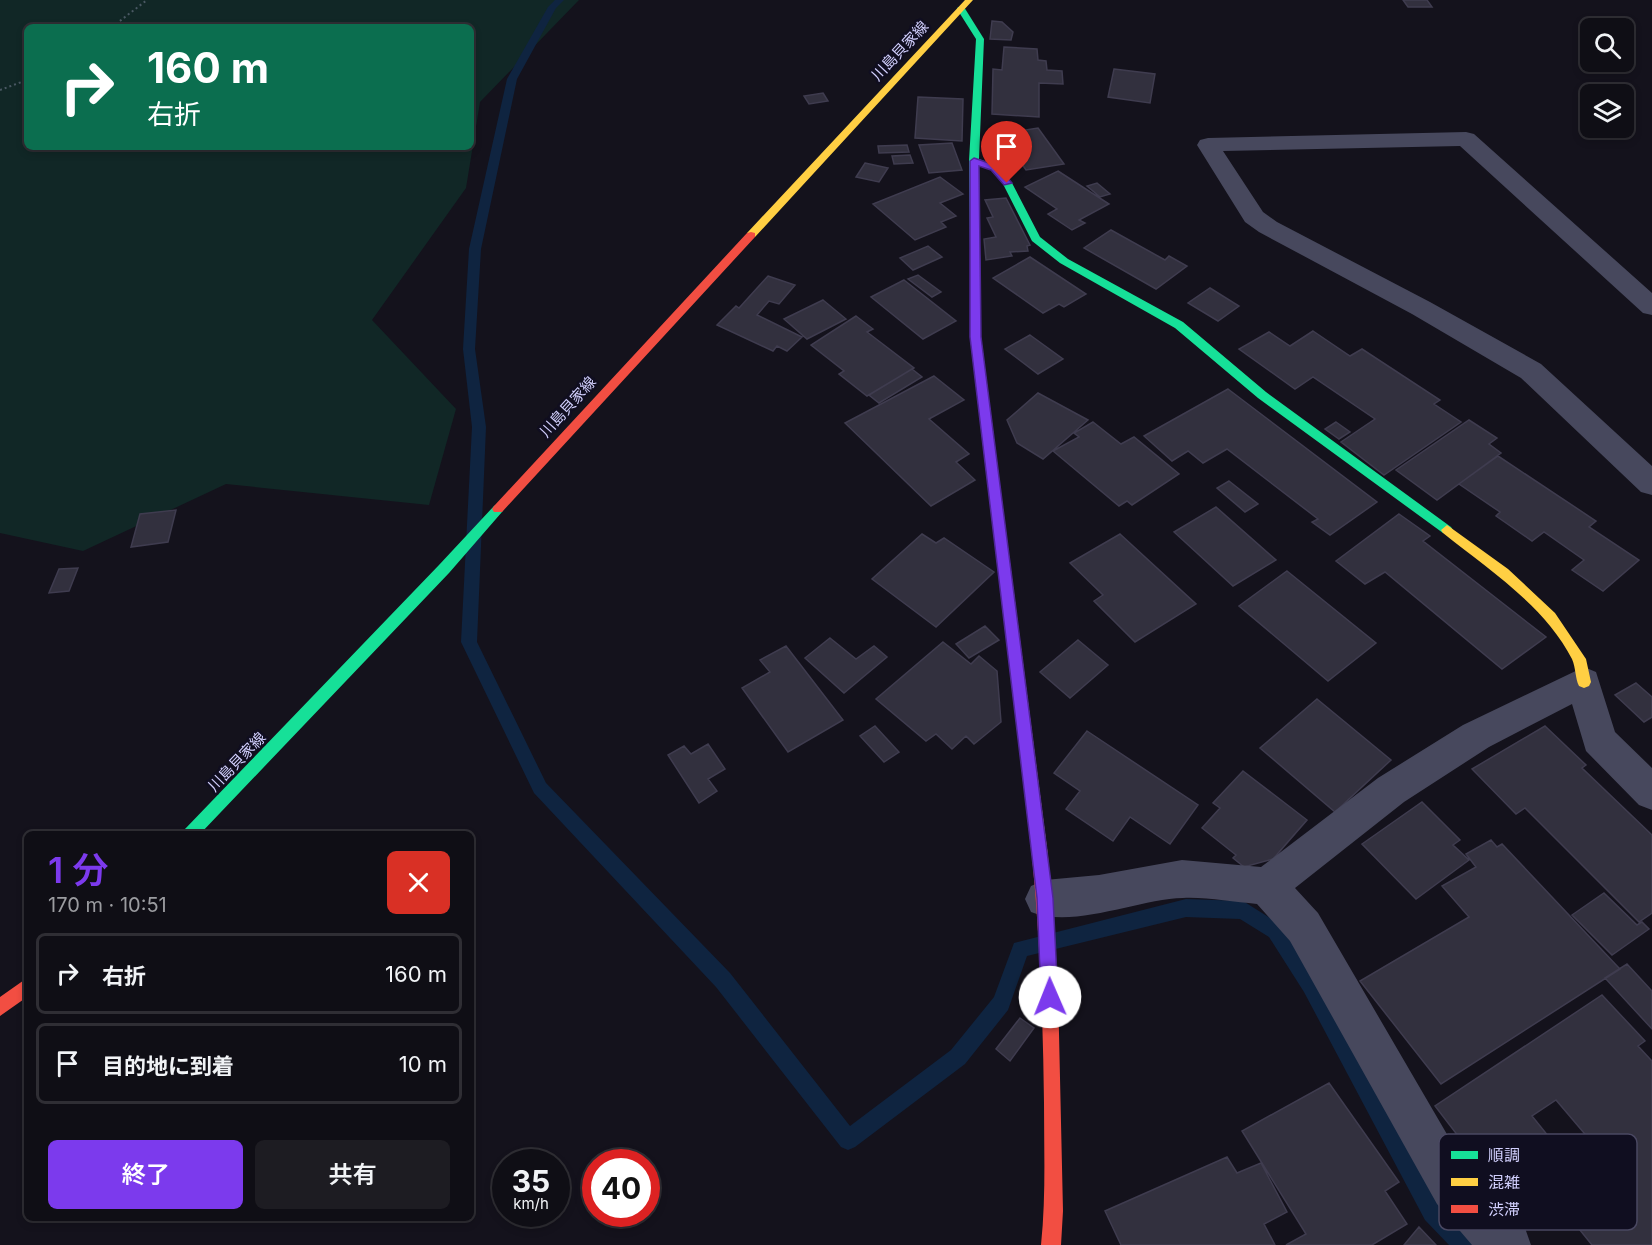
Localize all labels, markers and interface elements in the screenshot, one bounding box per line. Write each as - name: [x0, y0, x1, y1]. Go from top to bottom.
- street label: 川島貝家線: [867, 17, 932, 85]
- map controls: [1580, 18, 1634, 138]
- button: search: [1580, 18, 1634, 72]
- text: 160 m: [147, 42, 269, 93]
- icon: right: [48, 48, 126, 126]
- button: layers: [1580, 84, 1634, 138]
- text: 右折: [147, 98, 201, 131]
- pin: [981, 121, 1032, 183]
- icon: arrive: [990, 130, 1023, 163]
- street label: 川島貝家線: [535, 372, 600, 441]
- street label: 川島貝家線: [204, 728, 270, 795]
- text: 1 分: [48, 848, 108, 892]
- button: close: [387, 851, 450, 914]
- text: 170 m · 10:51: [48, 893, 167, 917]
- icon: right: [51, 957, 84, 990]
- text: 160 m: [385, 961, 447, 987]
- text: 右折: [102, 963, 146, 989]
- position arrow: [1018, 965, 1082, 1029]
- icon: arrive: [51, 1047, 84, 1080]
- text: 10 m: [399, 1051, 447, 1077]
- text: 目的地に到着: [102, 1053, 234, 1079]
- legend: [1439, 1134, 1637, 1230]
- button: 終了: [48, 1140, 243, 1209]
- button: 共有: [255, 1140, 450, 1209]
- text: 順調: [1488, 1145, 1520, 1165]
- speed limit sign: 40: [582, 1149, 660, 1227]
- text: 35: [512, 1163, 550, 1199]
- text: 混雑: [1488, 1172, 1520, 1192]
- text: km/h: [513, 1194, 549, 1213]
- text: 渋滞: [1488, 1199, 1520, 1219]

